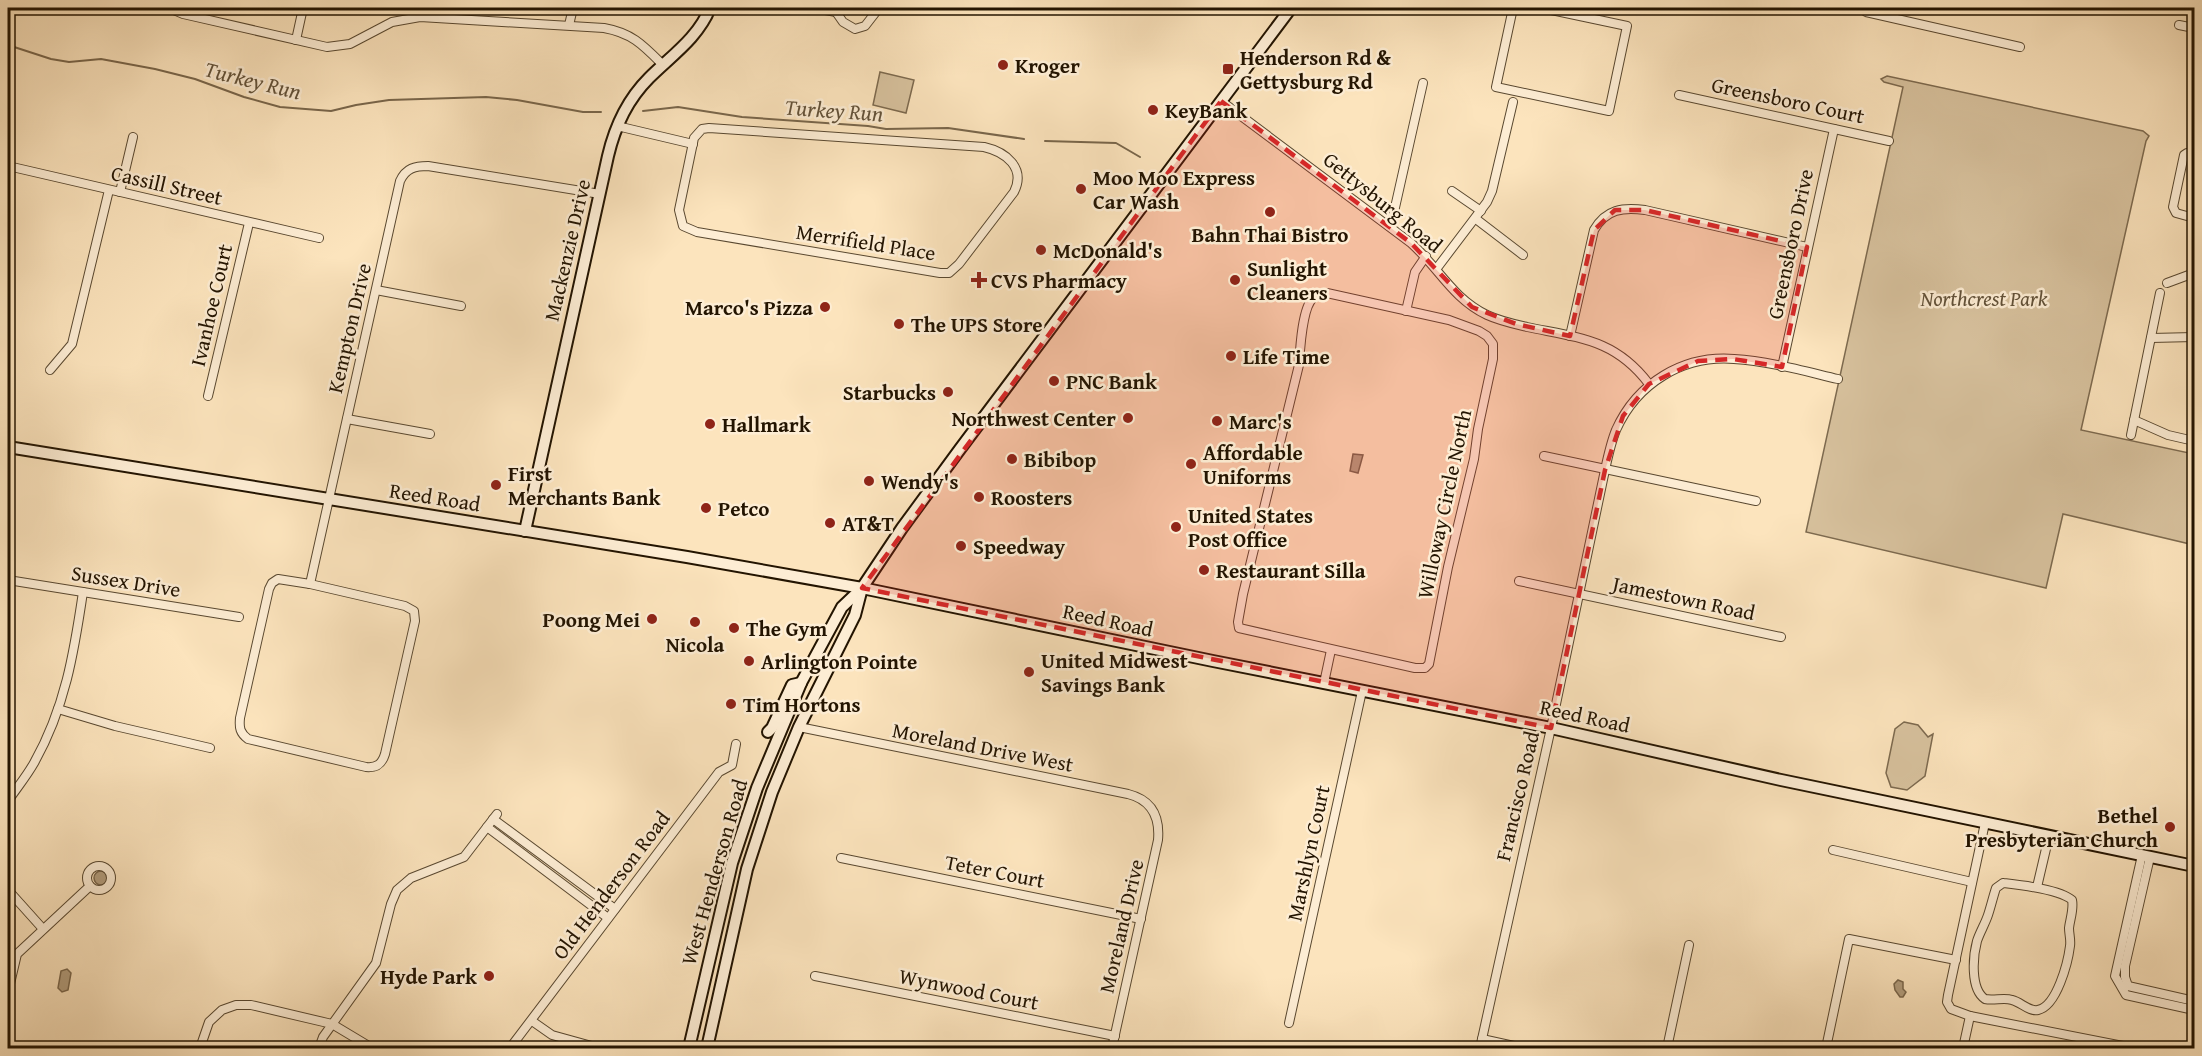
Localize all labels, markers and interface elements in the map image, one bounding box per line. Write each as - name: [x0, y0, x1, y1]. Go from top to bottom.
- place label: Henderson Rd & Gettysburg Rd: [1240, 42, 1391, 97]
- place label: Kroger: [1015, 50, 1080, 81]
- water label: Turkey Run: [201, 53, 305, 107]
- marker: Kroger: [996, 58, 1010, 72]
- marker: Henderson Rd & Gettysburg Rd: [1221, 62, 1235, 76]
- street label: Greensboro Court: [1709, 69, 1868, 131]
- water label: Turkey Run: [784, 91, 884, 129]
- place label: KeyBank: [1165, 95, 1249, 126]
- marker: KeyBank: [1146, 103, 1160, 117]
- street label: Gettysburg Road: [1317, 144, 1450, 260]
- street label: Cassill Street: [108, 157, 226, 213]
- place label: Moo Moo Express Car Wash: [1093, 162, 1255, 217]
- street label: Greensboro Drive: [1759, 166, 1821, 322]
- street label: Mackenzie Drive: [536, 176, 598, 324]
- marker: Moo Moo Express Car Wash: [1074, 182, 1088, 196]
- marker: Bahn Thai Bistro: [1263, 205, 1277, 219]
- street label: Merrifield Place: [794, 216, 938, 268]
- place label: Bahn Thai Bistro: [1192, 219, 1348, 250]
- place label: McDonald's: [1053, 235, 1162, 266]
- street label: Ivanhoe Court: [182, 240, 240, 369]
- marker: McDonald's: [1034, 243, 1048, 257]
- place label: Sunlight Cleaners: [1247, 253, 1328, 308]
- street label: Kempton Drive: [319, 260, 379, 396]
- place label: CVS Pharmacy: [991, 265, 1127, 296]
- marker: CVS Pharmacy: [972, 273, 986, 287]
- marker: Sunlight Cleaners: [1228, 273, 1242, 287]
- park label: Northcrest Park: [1920, 283, 2048, 314]
- place label: Marco's Pizza: [685, 292, 813, 323]
- marker: Marco's Pizza: [818, 300, 832, 314]
- place label: The UPS Store: [911, 309, 1043, 340]
- marker: The UPS Store: [892, 317, 906, 331]
- place label: Life Time: [1243, 341, 1330, 372]
- marker: Life Time: [1224, 349, 1238, 363]
- place label: PNC Bank: [1066, 366, 1158, 397]
- marker: PNC Bank: [1047, 374, 1061, 388]
- place label: Starbucks: [843, 377, 936, 408]
- marker: Starbucks: [941, 385, 955, 399]
- place label: Northwest Center: [952, 403, 1116, 434]
- place label: Marc's: [1229, 406, 1292, 437]
- street label: Willoway Circle North: [1409, 406, 1479, 602]
- place label: Hallmark: [722, 409, 812, 440]
- marker: Northwest Center: [1121, 411, 1135, 425]
- marker: Marc's: [1210, 414, 1224, 428]
- marker: Hallmark: [703, 417, 717, 431]
- place label: Affordable Uniforms: [1203, 437, 1303, 492]
- place label: Bibibop: [1024, 444, 1096, 475]
- marker: Bibibop: [1005, 452, 1019, 466]
- marker: Affordable Uniforms: [1184, 457, 1198, 471]
- place label: First Merchants Bank: [508, 458, 661, 513]
- place label: Wendy's: [881, 466, 958, 497]
- marker: Wendy's: [862, 474, 876, 488]
- street label: Reed Road: [387, 475, 483, 520]
- marker: First Merchants Bank: [489, 478, 503, 492]
- place label: Roosters: [991, 482, 1072, 513]
- marker: Roosters: [972, 490, 986, 504]
- place label: Petco: [718, 493, 769, 524]
- place label: United States Post Office: [1188, 500, 1313, 555]
- marker: Petco: [699, 501, 713, 515]
- place label: AT&T: [842, 508, 895, 539]
- marker: AT&T: [823, 516, 837, 530]
- marker: United States Post Office: [1169, 520, 1183, 534]
- place label: Speedway: [973, 531, 1065, 562]
- marker: Speedway: [954, 539, 968, 553]
- place label: Restaurant Silla: [1216, 555, 1366, 586]
- street label: Sussex Drive: [69, 557, 183, 605]
- marker: Restaurant Silla: [1197, 563, 1211, 577]
- street label: Jamestown Road: [1607, 567, 1759, 628]
- street label: Reed Road: [1060, 595, 1157, 645]
- place label: Poong Mei: [542, 604, 640, 635]
- marker: Poong Mei: [645, 612, 659, 626]
- place label: The Gym: [746, 613, 827, 644]
- marker: Nicola: [688, 615, 702, 629]
- marker: The Gym: [727, 621, 741, 635]
- place label: Nicola: [666, 629, 725, 660]
- place label: United Midwest Savings Bank: [1041, 645, 1188, 700]
- place label: Arlington Pointe: [761, 646, 917, 677]
- marker: Arlington Pointe: [742, 654, 756, 668]
- marker: United Midwest Savings Bank: [1022, 665, 1036, 679]
- place label: Tim Hortons: [743, 689, 860, 720]
- street label: Reed Road: [1537, 691, 1634, 741]
- marker: Tim Hortons: [724, 697, 738, 711]
- street label: Moreland Drive West: [890, 714, 1077, 780]
- street label: Francisco Road: [1487, 727, 1547, 864]
- street label: West Henderson Road: [673, 775, 756, 969]
- street label: Marshlyn Court: [1278, 782, 1338, 924]
- place label: Bethel Presbyterian Church: [1965, 800, 2159, 855]
- street label: Old Henderson Road: [545, 803, 678, 966]
- marker: Bethel Presbyterian Church: [2163, 820, 2177, 834]
- street label: Teter Court: [943, 846, 1048, 896]
- street label: Moreland Drive: [1091, 856, 1152, 996]
- street label: Wynwood Court: [897, 960, 1042, 1018]
- place label: Hyde Park: [380, 961, 478, 992]
- marker: Hyde Park: [482, 969, 496, 983]

